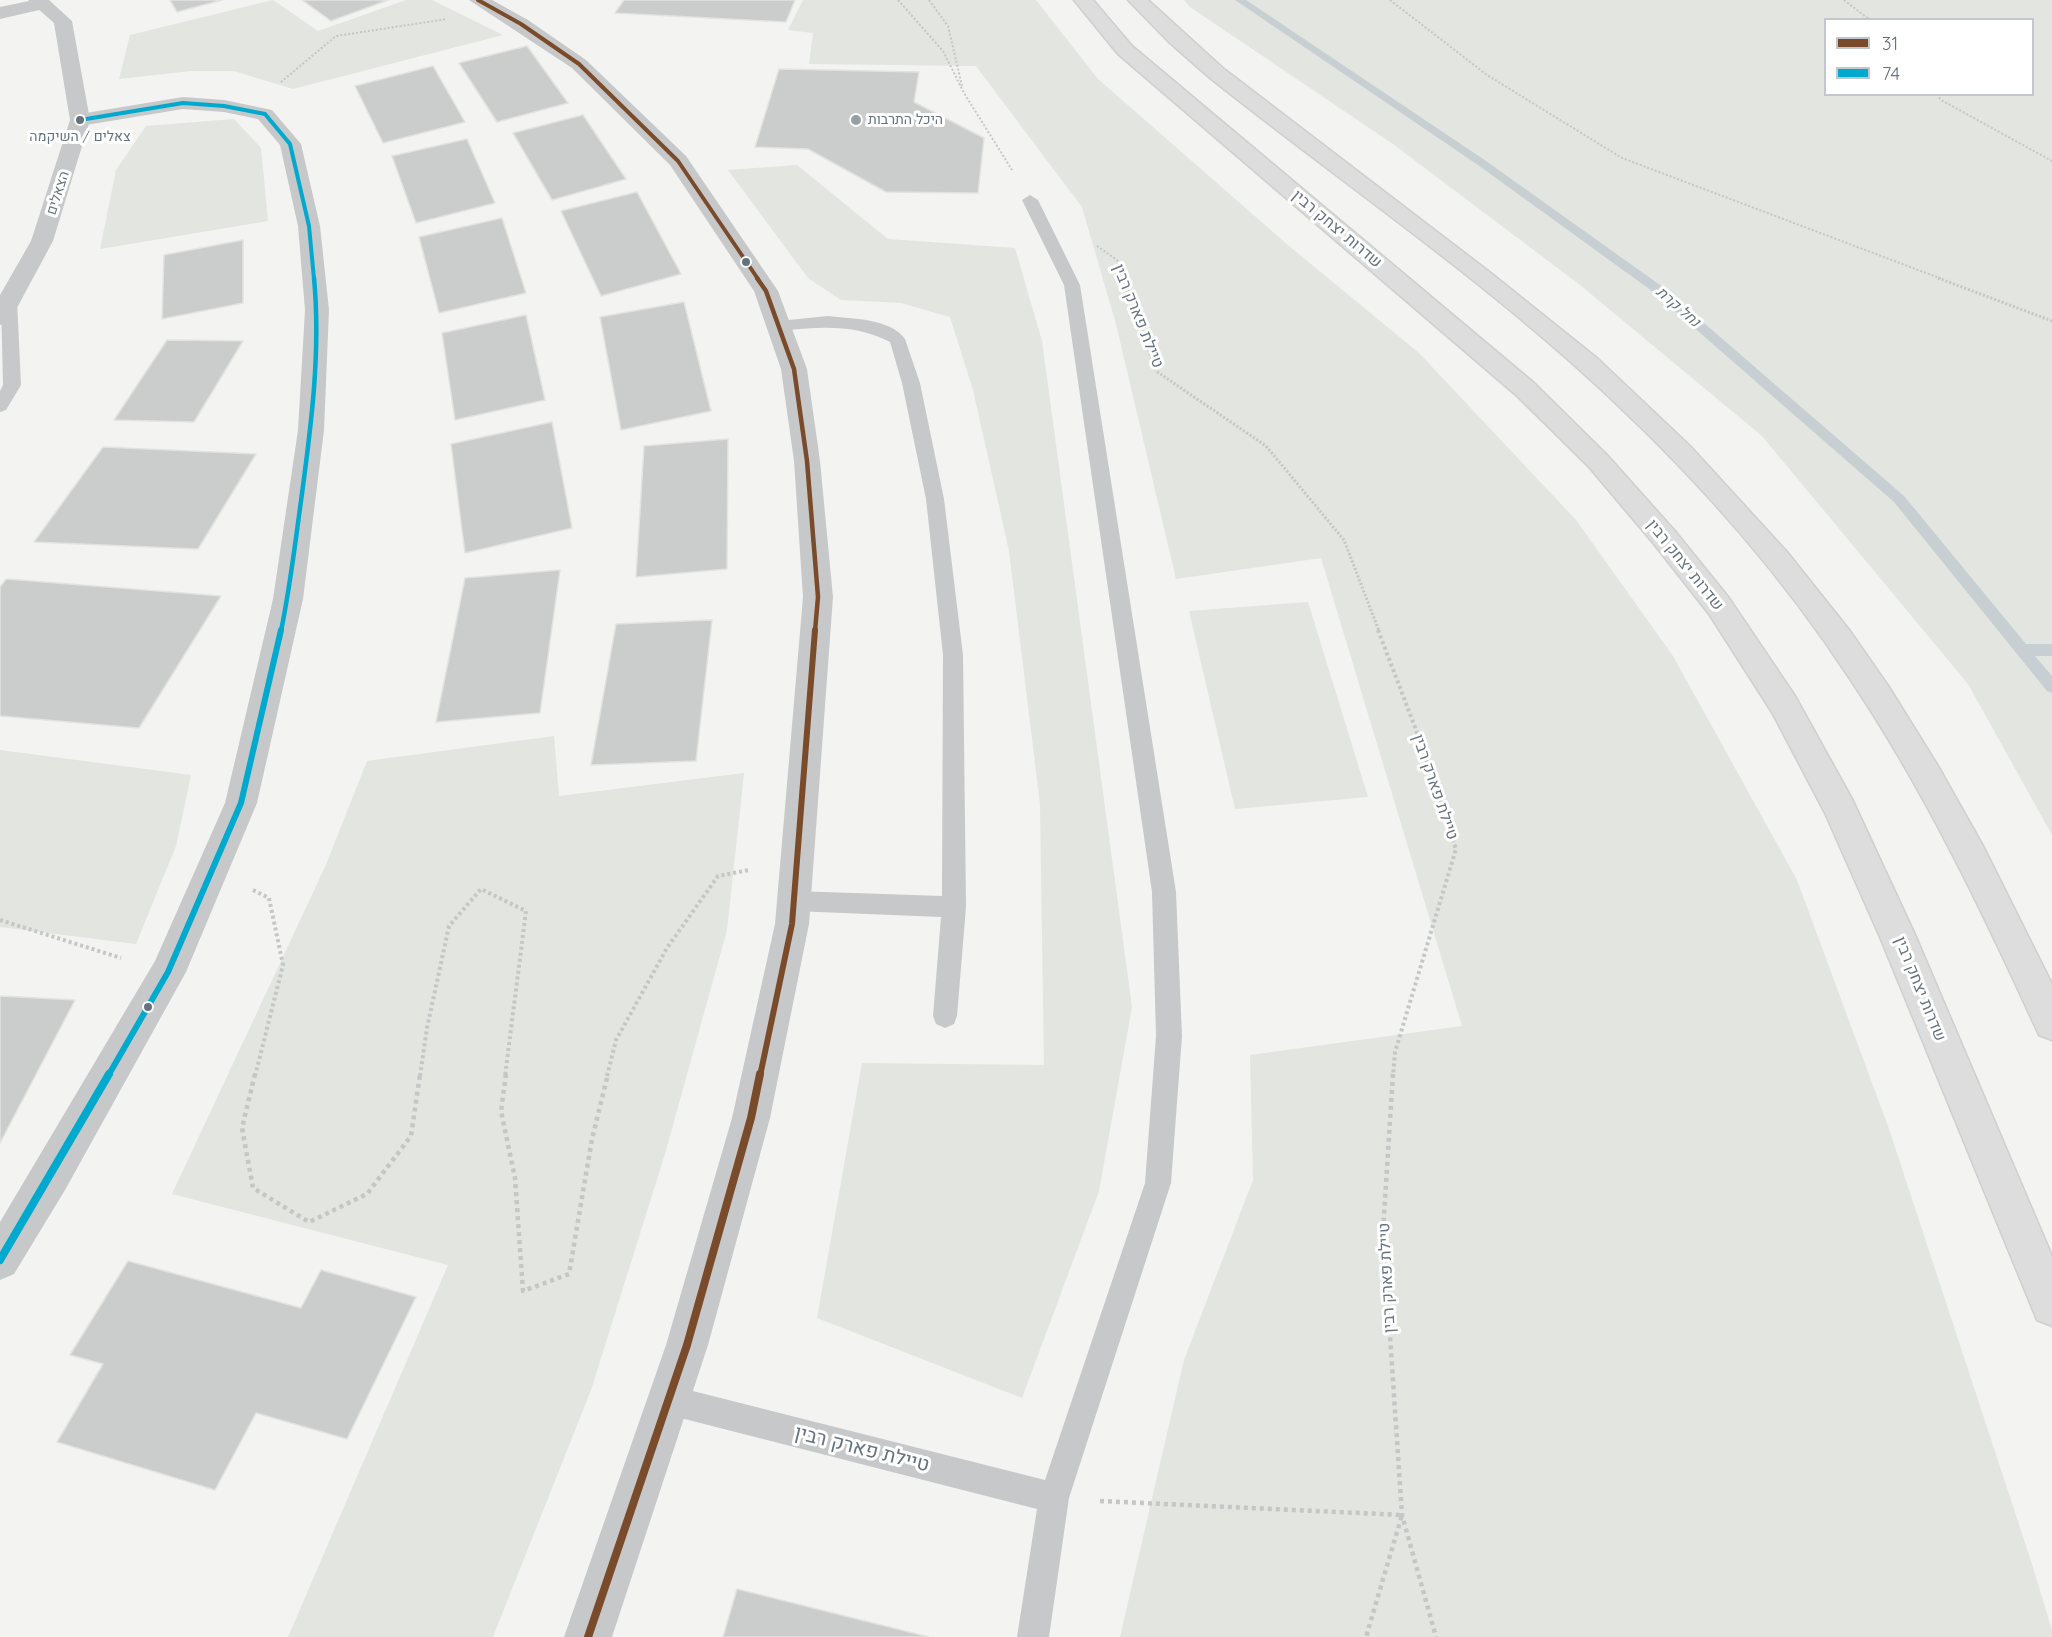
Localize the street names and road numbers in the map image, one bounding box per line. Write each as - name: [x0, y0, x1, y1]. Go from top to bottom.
- street label: הצאלים: [43, 169, 73, 217]
- street label: שדרות יצחק רבין: [1288, 186, 1386, 272]
- street label: טיילת פארק רבין: [1108, 261, 1168, 371]
- street label: שדרות יצחק רבין: [1643, 516, 1727, 614]
- street label: טיילת פארק רבין: [1408, 732, 1462, 842]
- street label: שדרות יצחק רבין: [1890, 934, 1950, 1044]
- street label: טיילת פארק רבין: [1375, 1222, 1399, 1334]
- street label: טיילת פארק רבין: [792, 1421, 932, 1477]

